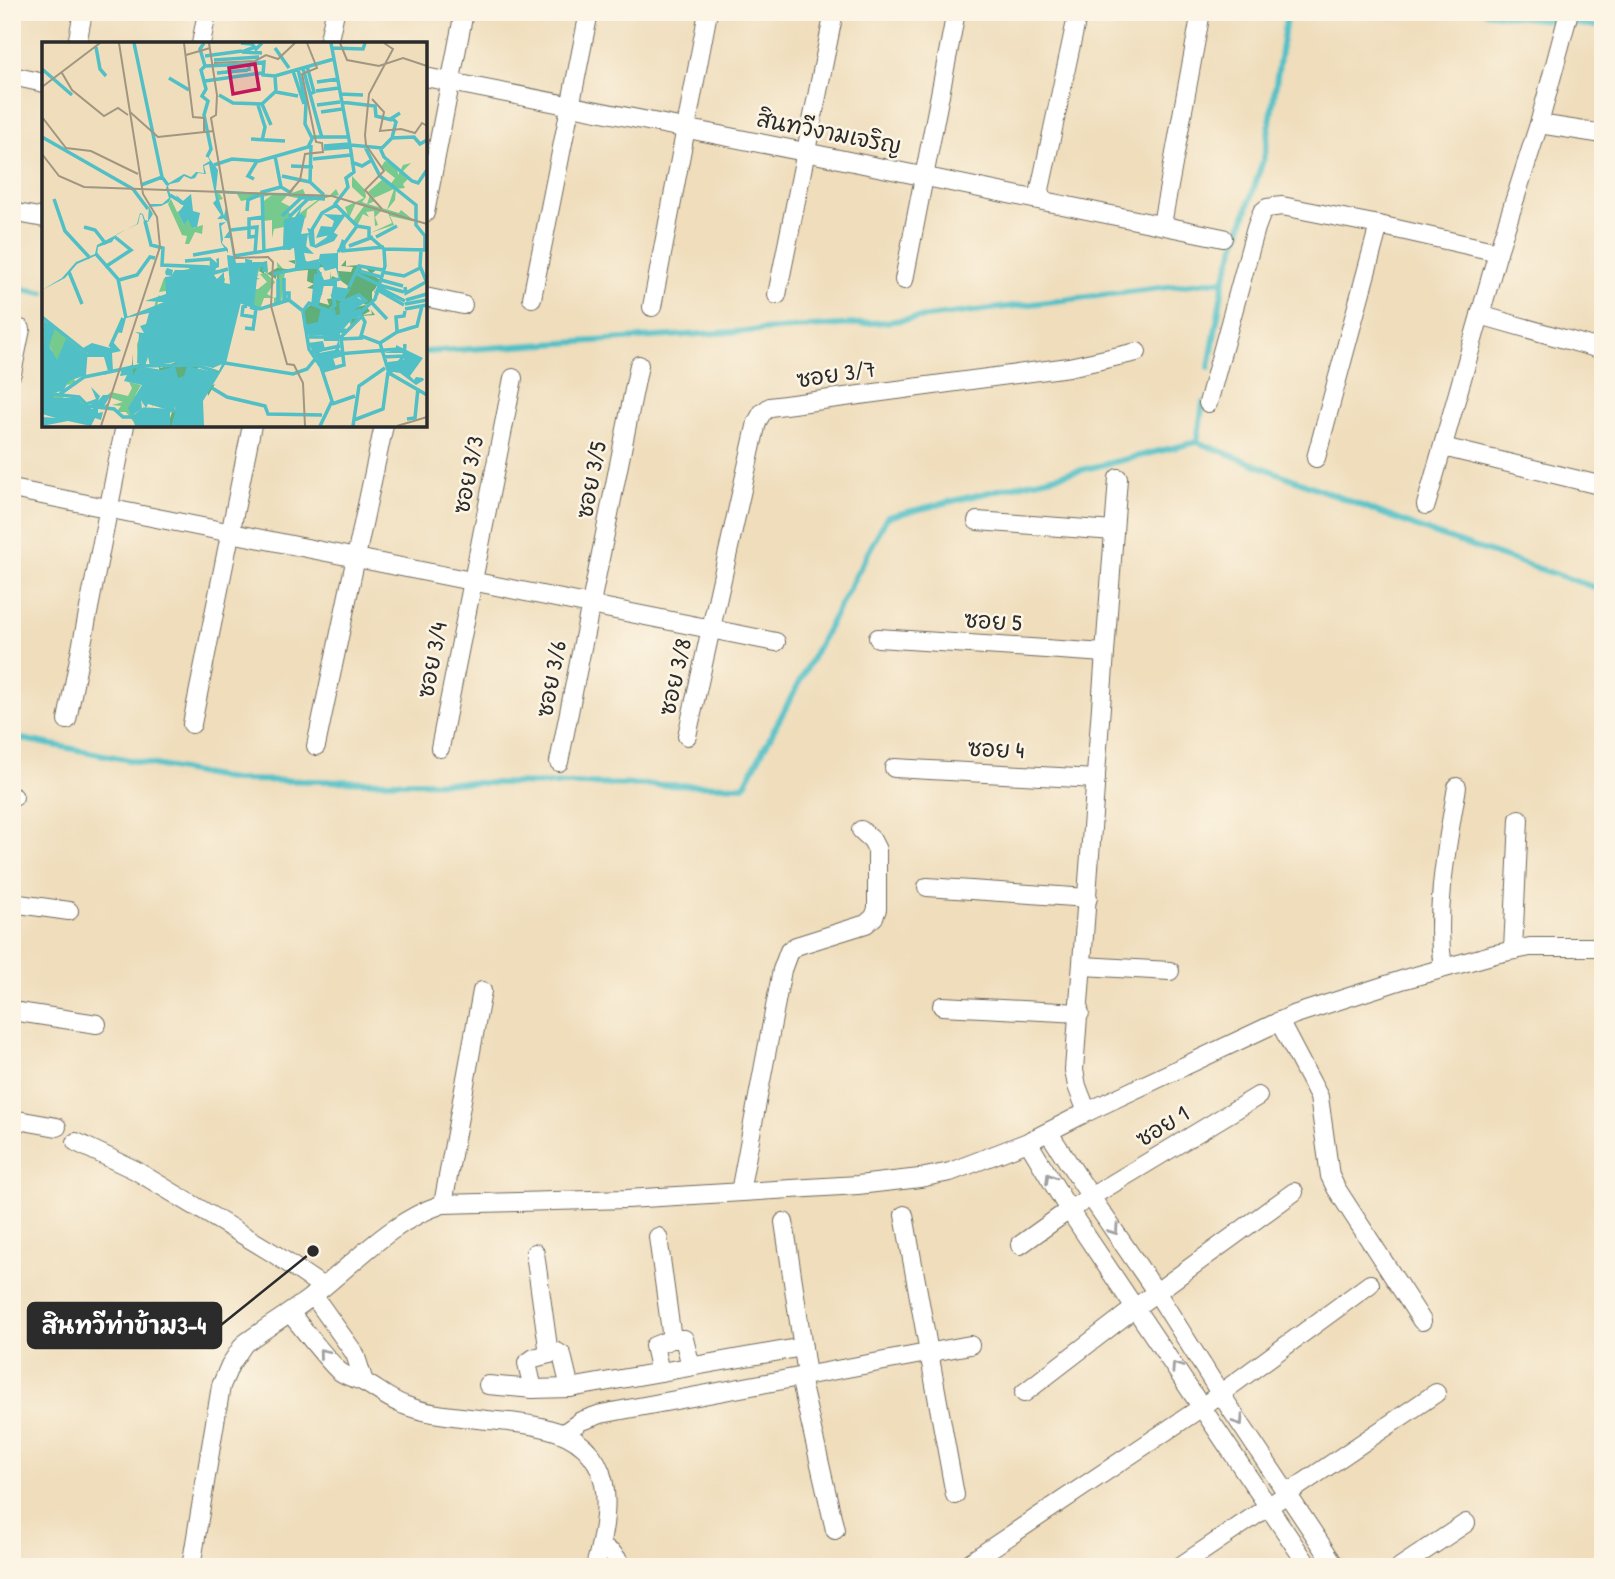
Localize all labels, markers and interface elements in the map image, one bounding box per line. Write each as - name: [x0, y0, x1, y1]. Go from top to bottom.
- inset map: [42, 42, 427, 427]
- street label: สินทวีงามเจริญ: [754, 102, 904, 161]
- street label: ซอย 3/7: [794, 353, 877, 394]
- street label: ซอย 3/3: [445, 433, 490, 516]
- street label: ซอย 3/5: [568, 438, 613, 521]
- street label: ซอย 5: [963, 603, 1023, 638]
- street label: ซอย 3/4: [409, 619, 454, 701]
- street label: ซอย 3/8: [651, 635, 698, 718]
- street label: ซอย 3/6: [528, 638, 573, 720]
- street label: ซอย 4: [967, 732, 1025, 765]
- street label: ซอย 1: [1130, 1098, 1194, 1153]
- one-way arrow: [1045, 1173, 1058, 1186]
- one-way arrow: [1106, 1223, 1119, 1236]
- callout: สินทวีท่าข้าม3-4: [28, 1303, 221, 1348]
- text: สินทวีท่าข้าม3-4: [42, 1309, 206, 1341]
- one-way arrow: [319, 1348, 331, 1361]
- one-way arrow: [1171, 1362, 1184, 1375]
- one-way arrow: [1231, 1413, 1244, 1426]

